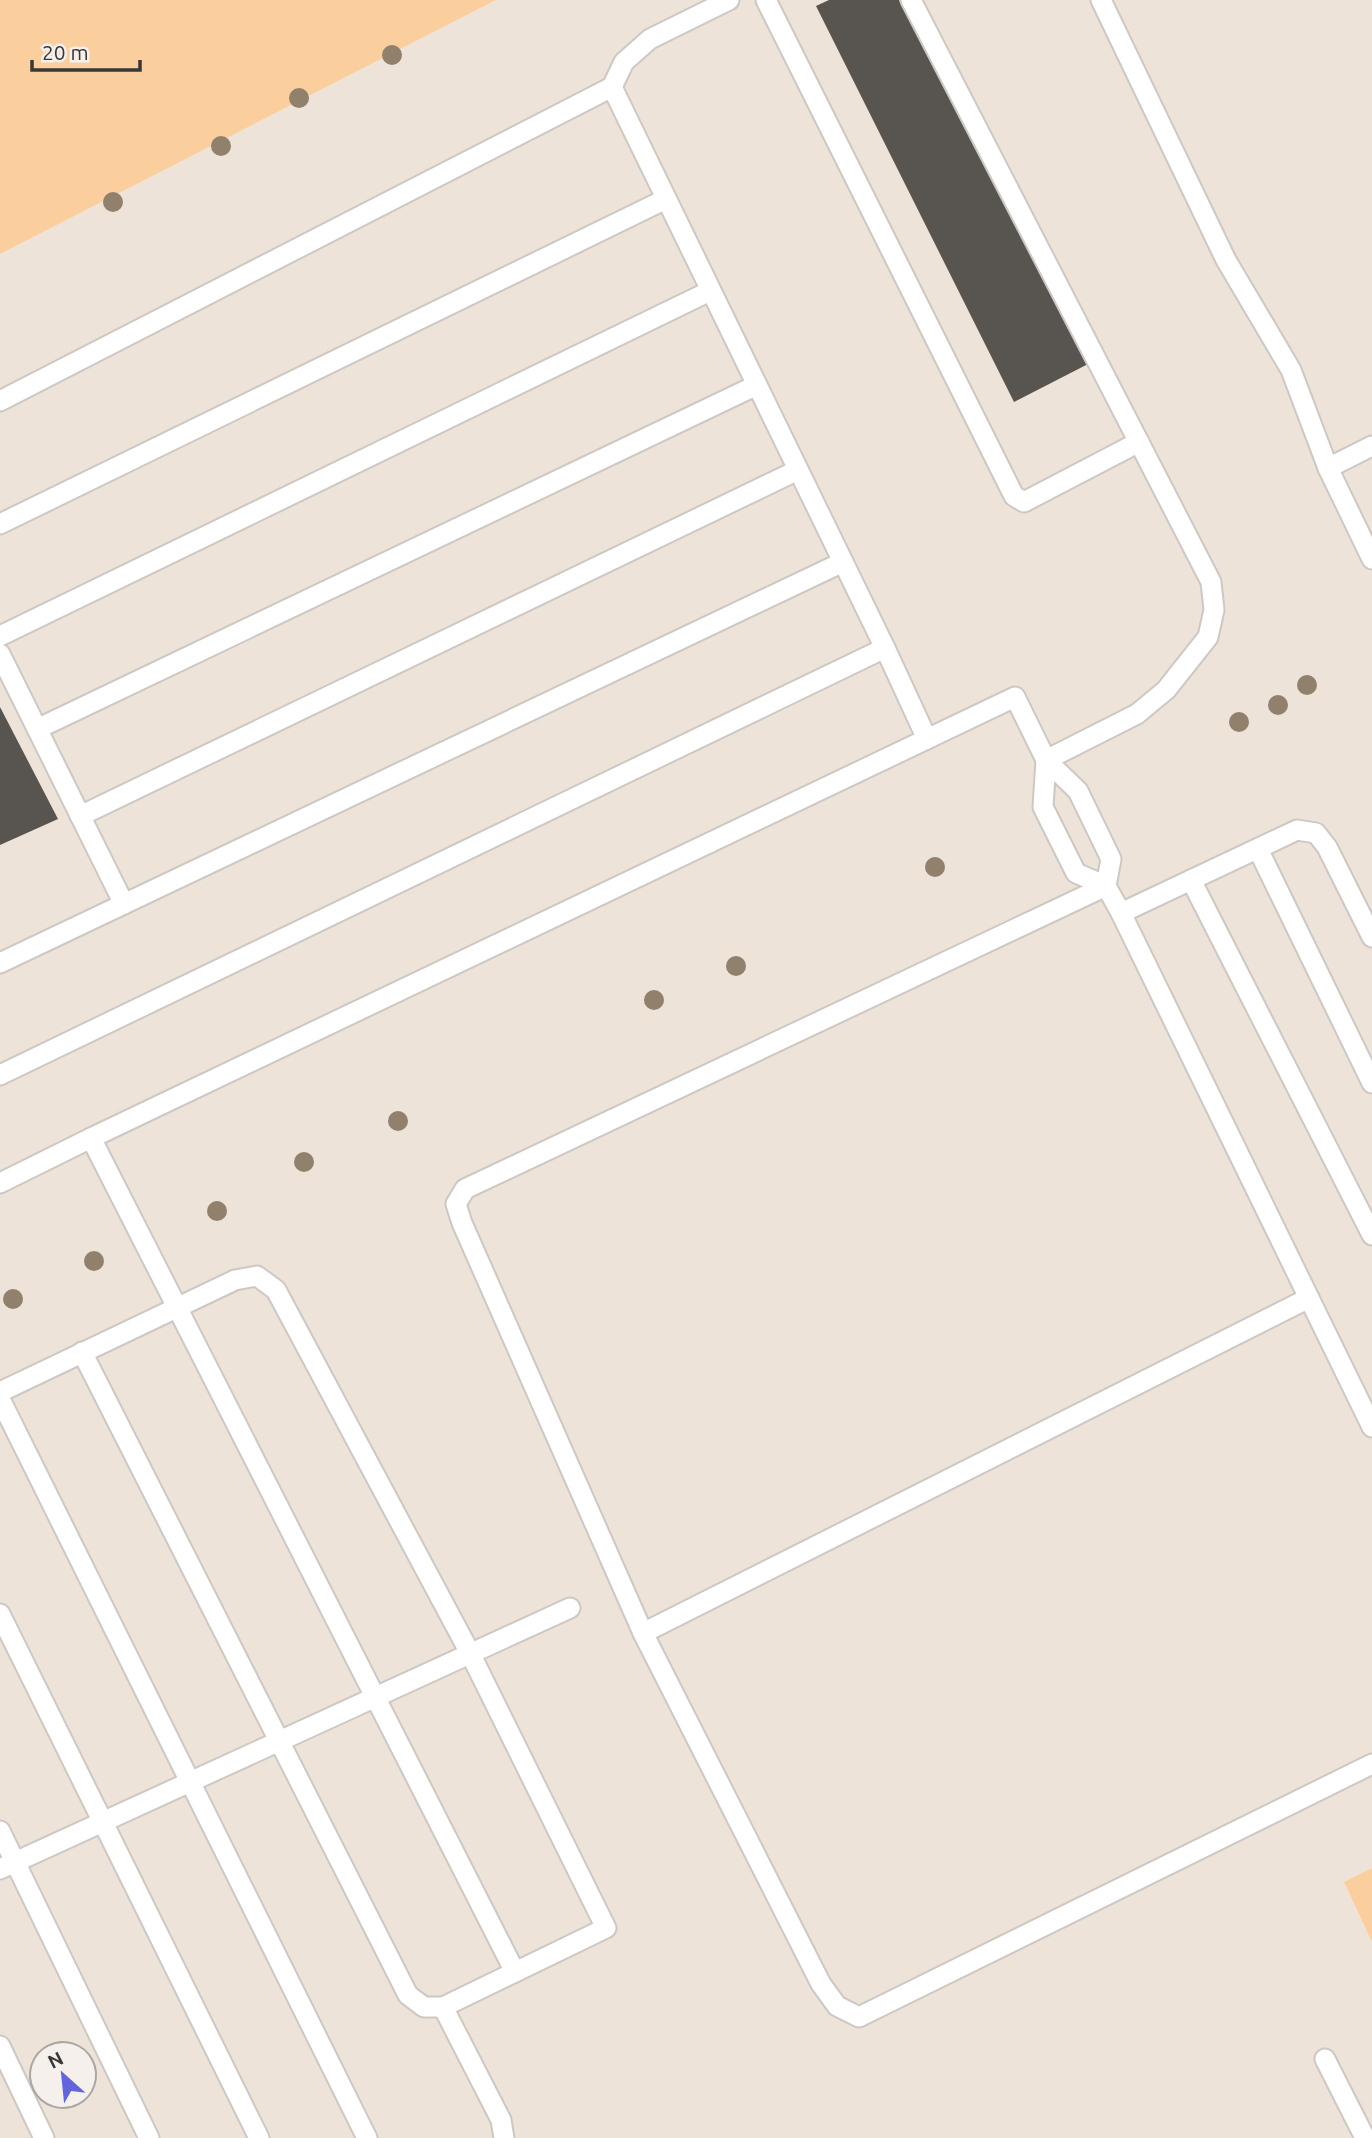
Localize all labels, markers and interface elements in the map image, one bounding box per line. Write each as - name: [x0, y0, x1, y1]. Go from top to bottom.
- scale bar: [32, 28, 140, 72]
- text: 20 m: [42, 40, 89, 64]
- north arrow: [28, 2040, 98, 2110]
- text: N: [44, 2047, 67, 2073]

